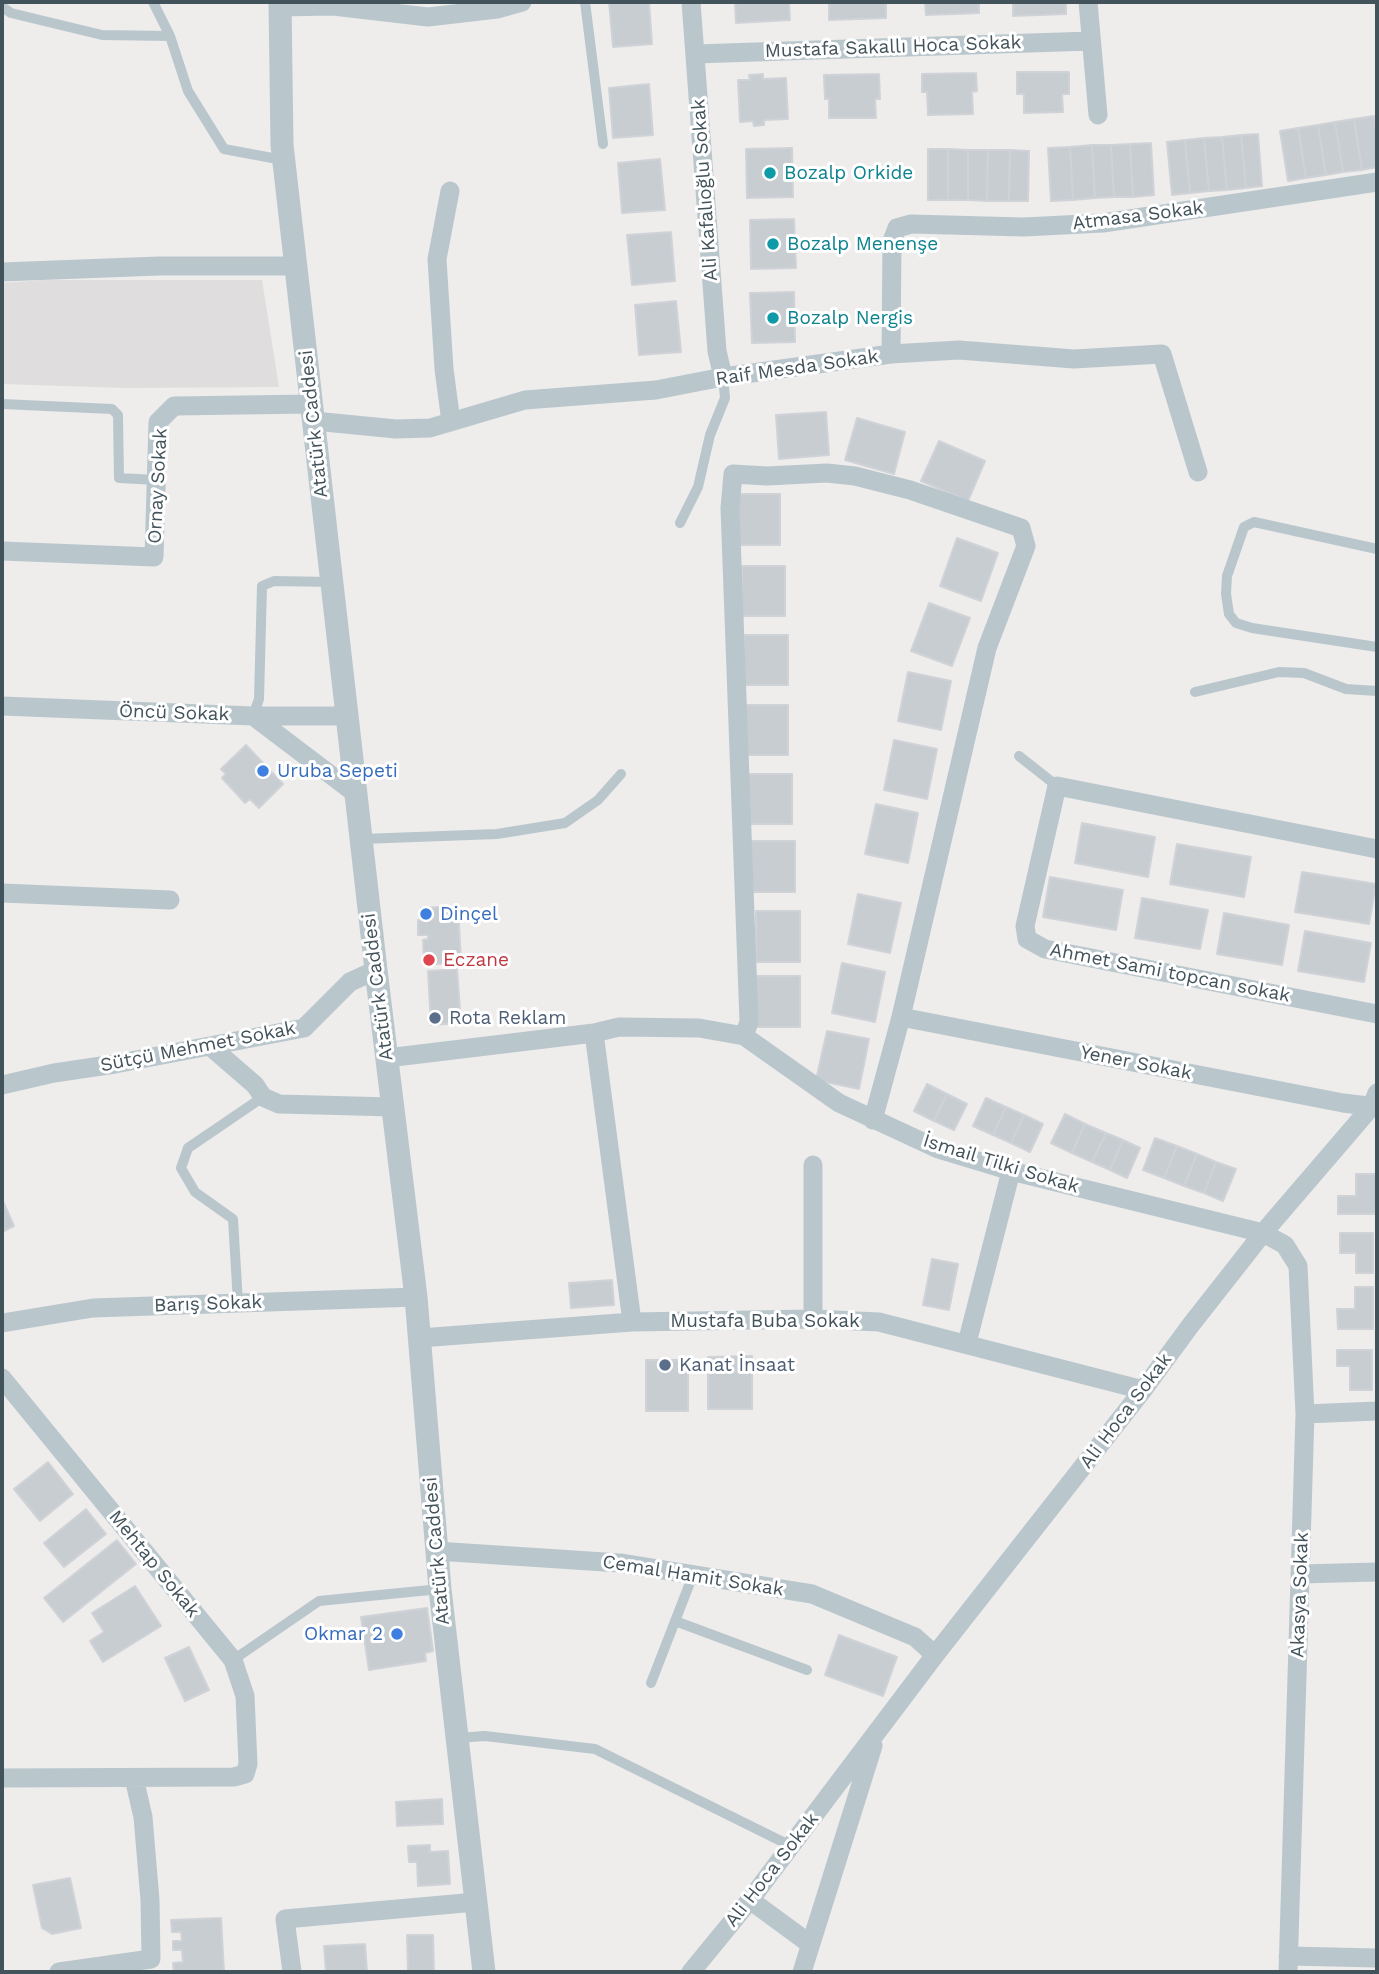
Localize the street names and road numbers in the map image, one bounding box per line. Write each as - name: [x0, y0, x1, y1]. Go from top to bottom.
- street label: Mustafa Sakallı Hoca Sokak: [764, 31, 1022, 63]
- street label: Ali Kafalıoğlu Sokak: [687, 98, 723, 282]
- street label: Atmasa Sokak: [1071, 197, 1205, 235]
- street label: Raif Mesda Sokak: [714, 345, 880, 391]
- street label: Atatürk Caddesi: [295, 349, 333, 499]
- street label: Ornay Sokak: [144, 428, 172, 544]
- street label: Öncü Sokak: [118, 700, 230, 726]
- street label: Atatürk Caddesi: [358, 912, 398, 1062]
- street label: Ahmet Sami topcan sokak: [1048, 938, 1292, 1008]
- street label: Sütçü Mehmet Sokak: [98, 1017, 298, 1077]
- street label: Yener Sokak: [1078, 1041, 1194, 1085]
- street label: İsmail Tilki Sokak: [920, 1129, 1082, 1199]
- street label: Barış Sokak: [154, 1291, 262, 1317]
- street label: Mustafa Buba Sokak: [670, 1310, 860, 1332]
- street label: Ali Hoca Sokak: [1075, 1349, 1177, 1473]
- street label: Atatürk Caddesi: [419, 1476, 455, 1626]
- street label: Mehtap Sokak: [104, 1506, 204, 1622]
- street label: Akasya Sokak: [1286, 1532, 1314, 1658]
- street label: Cemal Hamit Sokak: [601, 1550, 785, 1602]
- street label: Ali Hoca Sokak: [720, 1808, 824, 1932]

